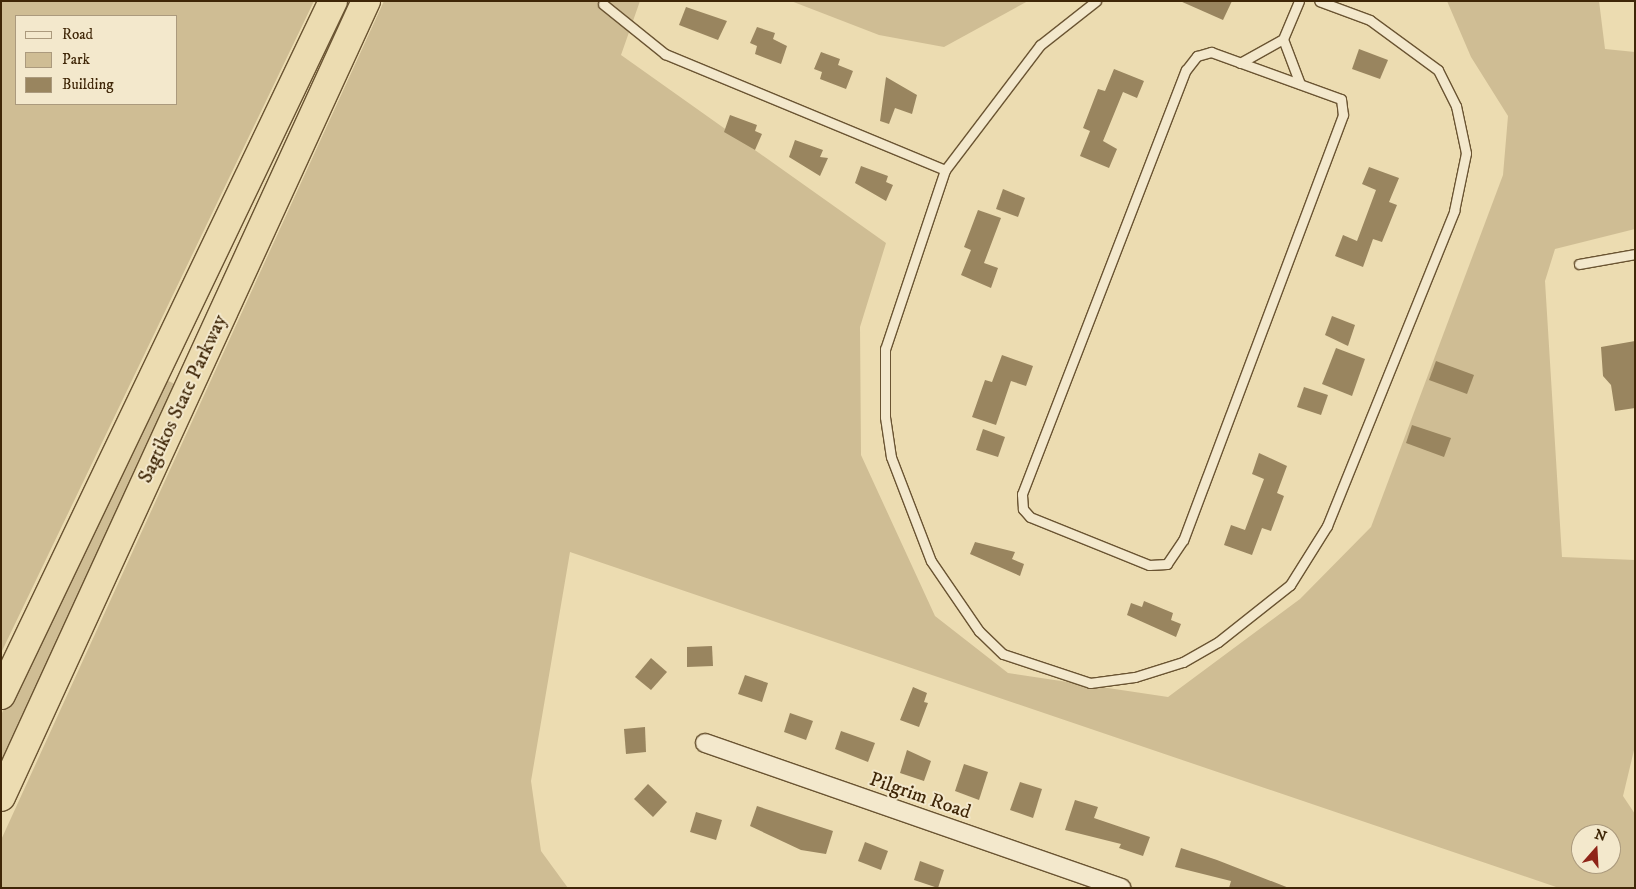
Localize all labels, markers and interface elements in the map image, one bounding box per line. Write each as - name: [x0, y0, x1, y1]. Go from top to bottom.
- legend: [15, 15, 178, 105]
- text: Road: [62, 25, 93, 44]
- text: Park: [62, 50, 90, 69]
- text: Building: [62, 75, 114, 94]
- street label: Sagtikos State Parkway: [133, 311, 233, 487]
- street label: Pilgrim Road: [866, 767, 974, 825]
- north arrow: [1571, 824, 1621, 874]
- text: N: [1592, 825, 1609, 846]

